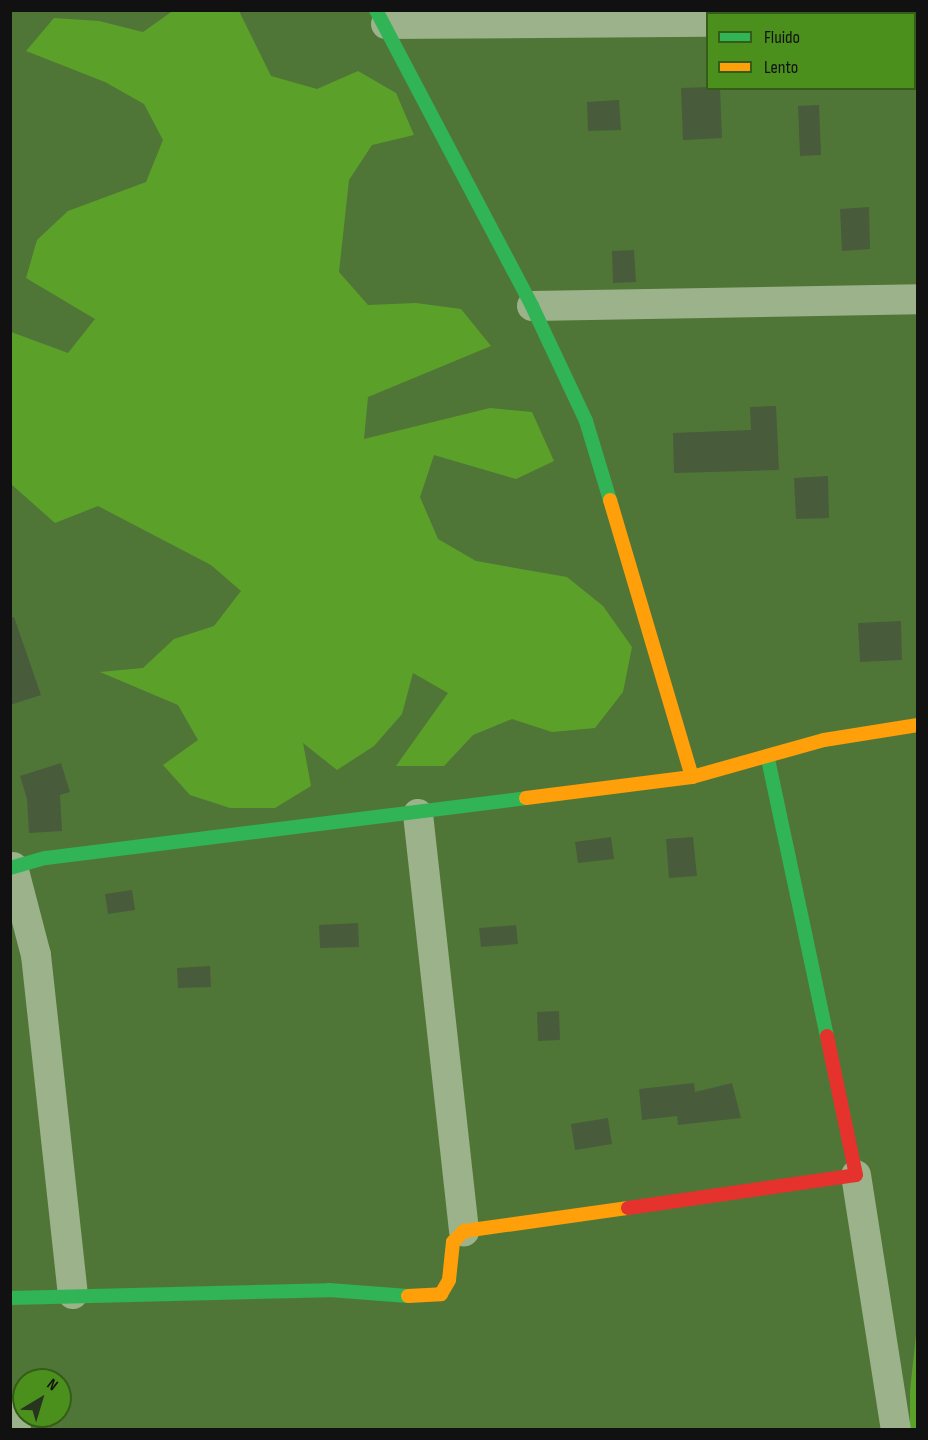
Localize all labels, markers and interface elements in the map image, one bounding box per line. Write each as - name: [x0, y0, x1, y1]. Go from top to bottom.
- legend: [706, 12, 916, 90]
- text: Fluido: [764, 27, 800, 48]
- text: Lento: [764, 57, 798, 78]
- north arrow: [12, 1368, 72, 1428]
- text: N: [43, 1375, 61, 1395]

